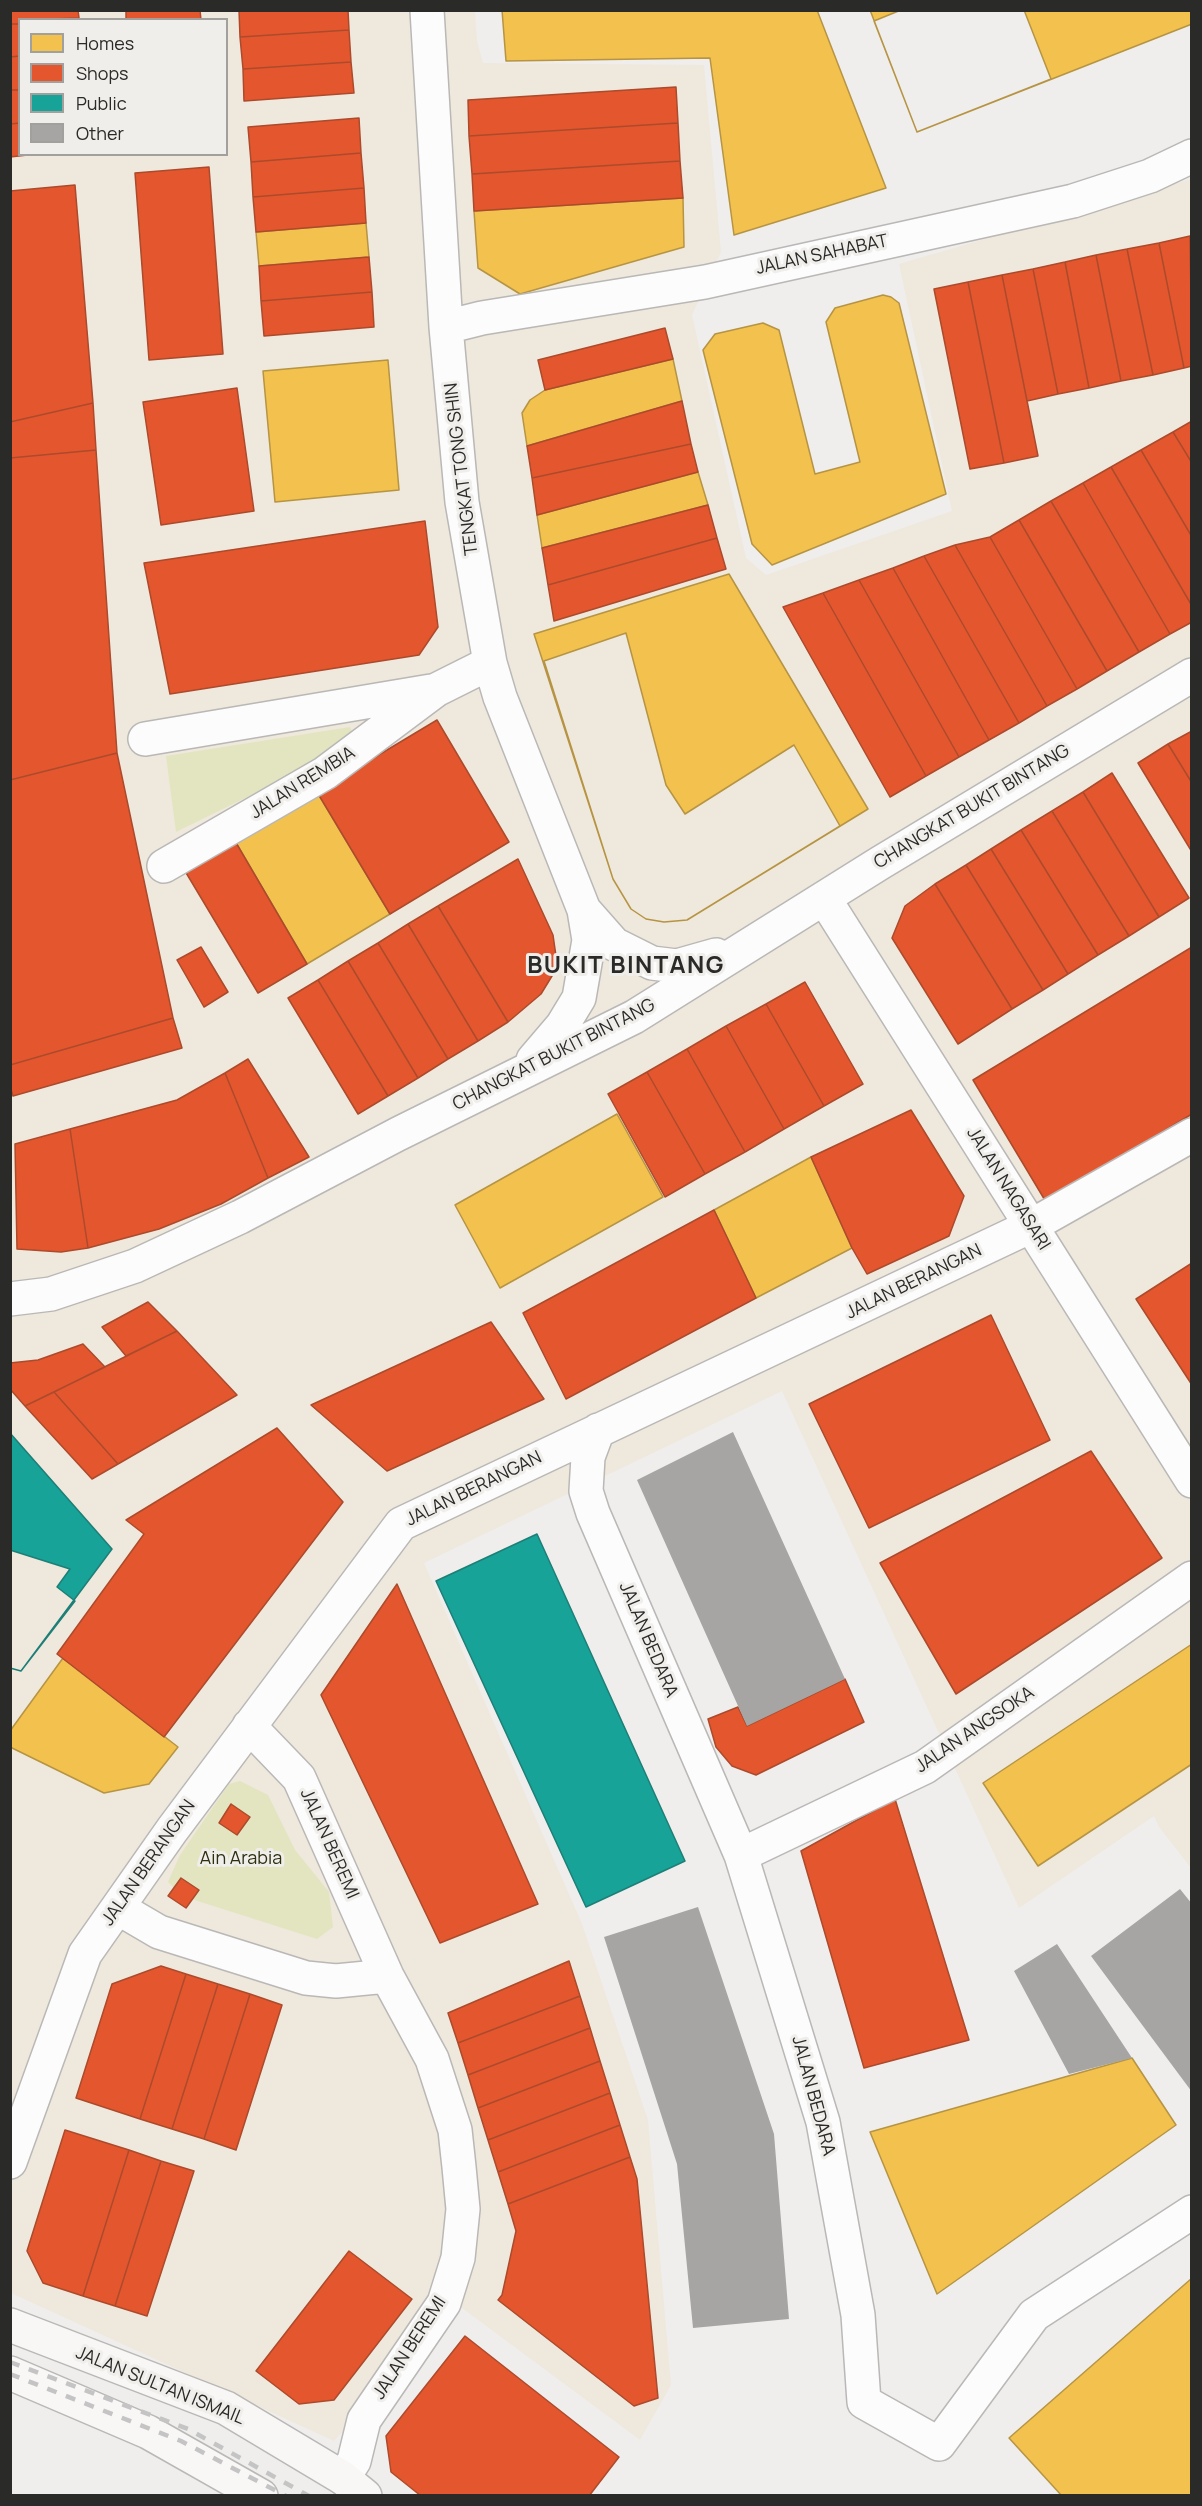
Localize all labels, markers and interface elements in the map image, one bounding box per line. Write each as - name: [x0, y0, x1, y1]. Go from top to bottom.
- legend: [18, 18, 228, 156]
- text: Homes: [76, 31, 134, 55]
- text: Shops: [76, 61, 128, 85]
- text: Public: [76, 91, 127, 115]
- text: Other: [76, 121, 124, 145]
- street label: JALAN SAHABAT: [754, 230, 890, 280]
- street label: TENGKAT TONG SHIN: [441, 381, 483, 557]
- street label: CHANGKAT BUKIT BINTANG: [870, 740, 1074, 874]
- street label: JALAN REMBIA: [247, 742, 359, 824]
- district label: BUKIT BINTANG: [527, 952, 725, 980]
- street label: CHANGKAT BUKIT BINTANG: [449, 994, 659, 1116]
- street label: JALAN NAGASARI: [962, 1124, 1054, 1254]
- street label: JALAN BERANGAN: [843, 1240, 985, 1324]
- street label: JALAN BERANGAN: [403, 1447, 545, 1531]
- street label: JALAN BEDARA: [614, 1579, 682, 1701]
- street label: JALAN ANGSOKA: [912, 1682, 1038, 1778]
- street label: JALAN BEREMI: [295, 1786, 363, 1902]
- street label: JALAN BERANGAN: [98, 1796, 200, 1930]
- park label: Ain Arabia: [200, 1848, 282, 1870]
- street label: JALAN BEDARA: [787, 2034, 839, 2158]
- street label: JALAN BEREMI: [369, 2293, 451, 2403]
- street label: JALAN SULTAN ISMAIL: [73, 2342, 247, 2430]

